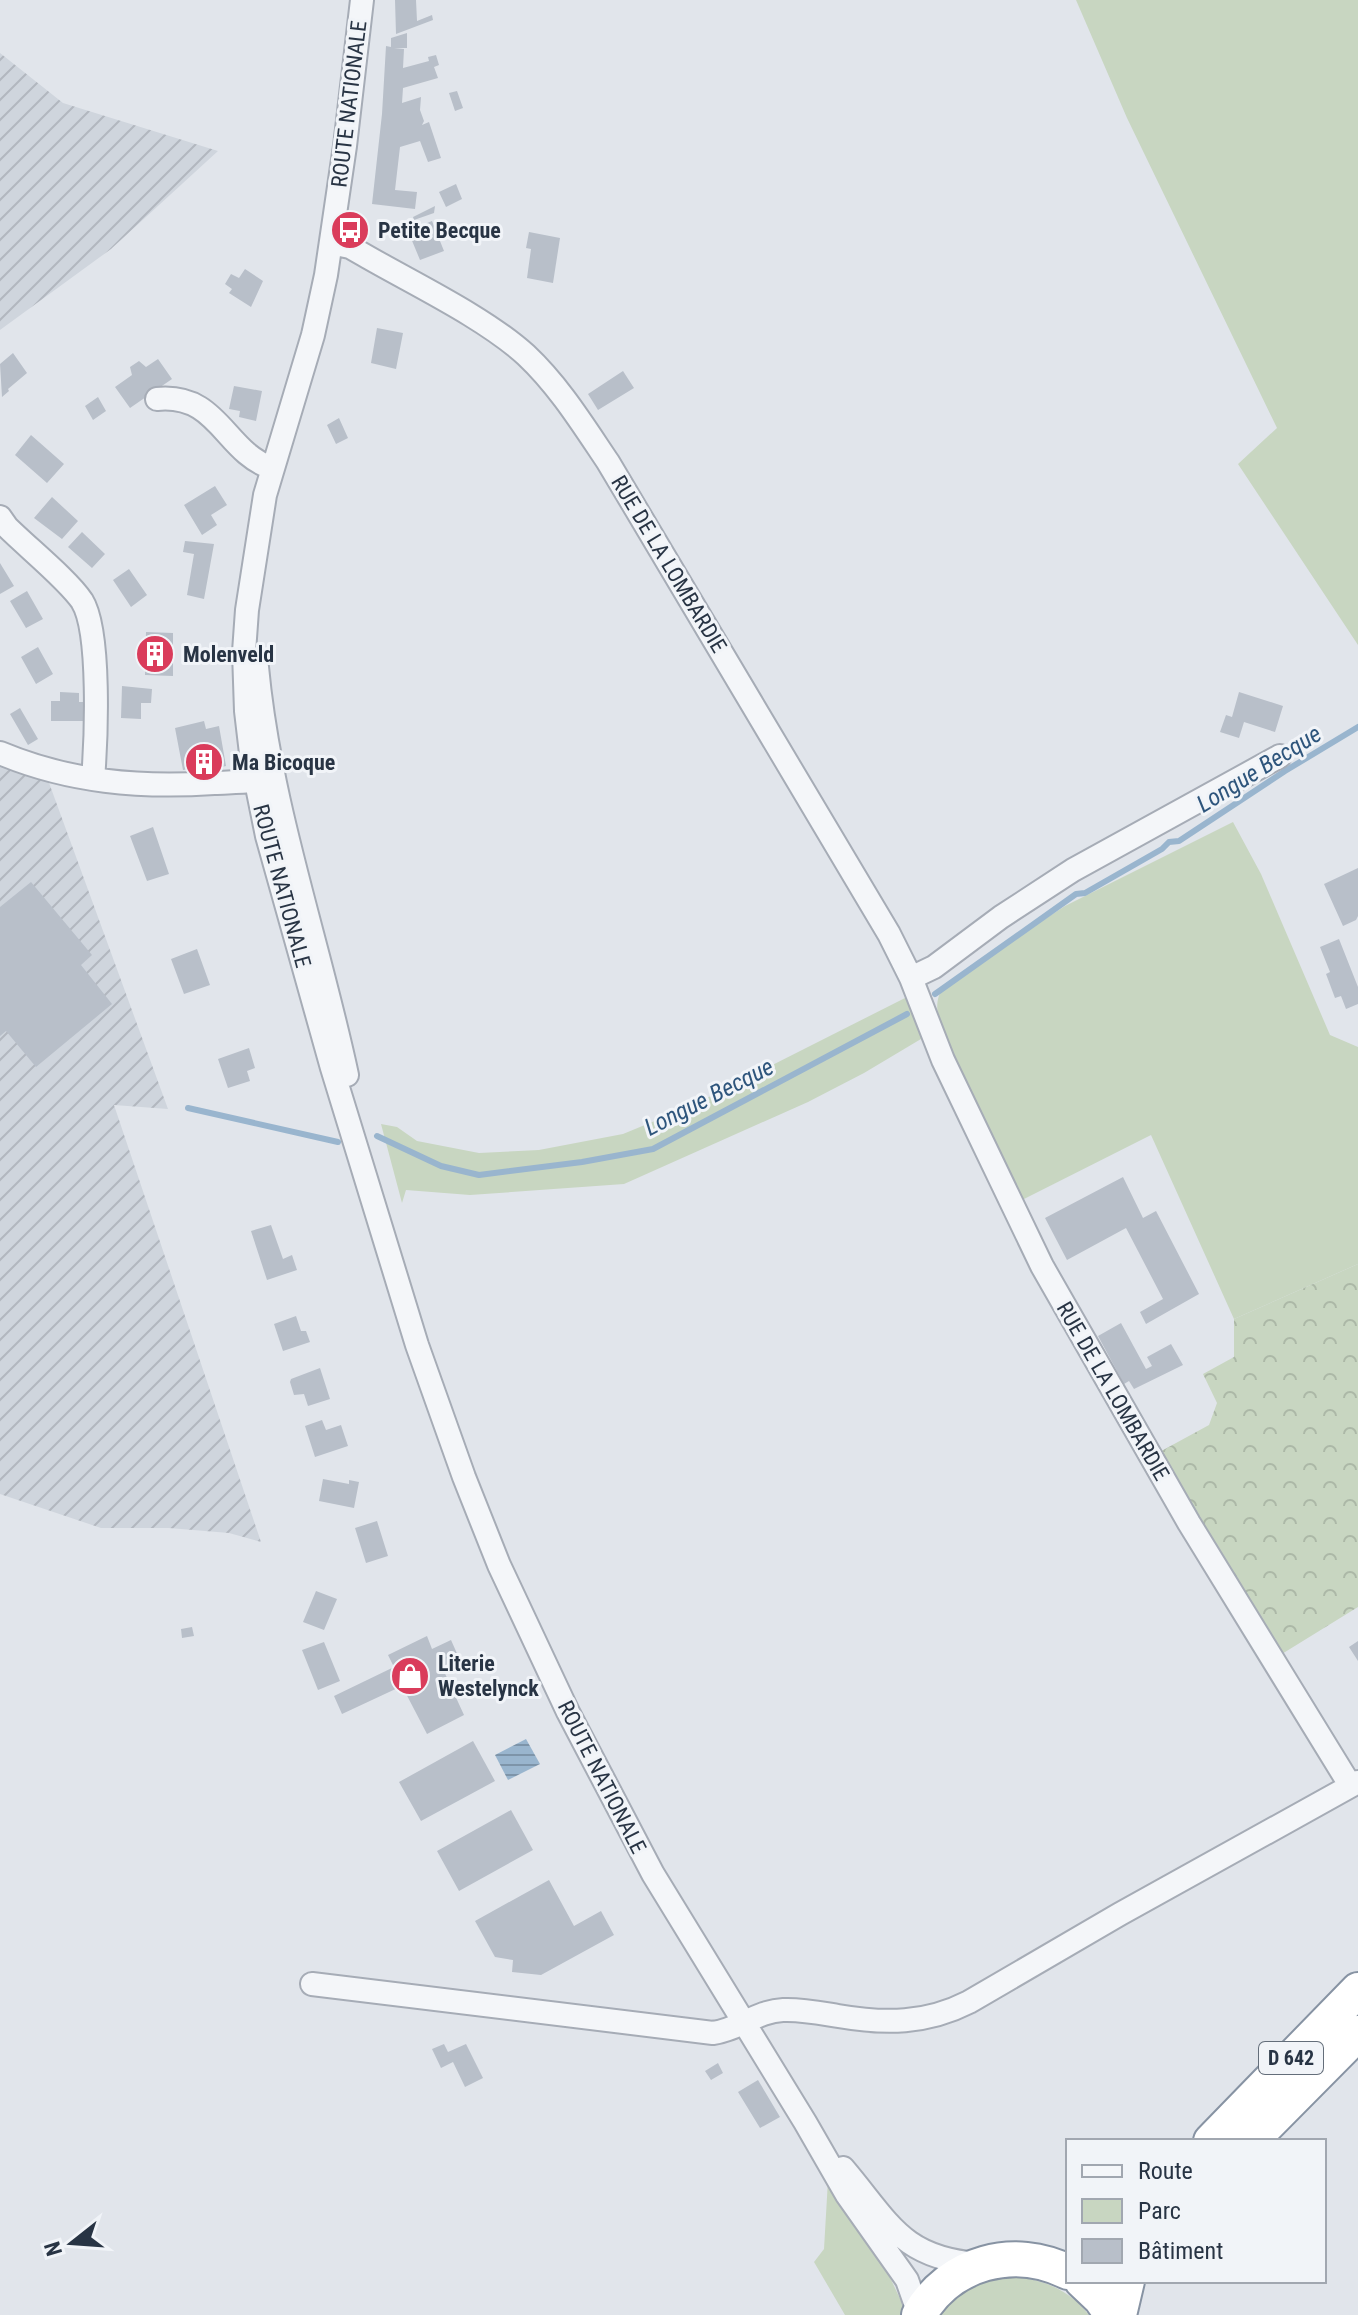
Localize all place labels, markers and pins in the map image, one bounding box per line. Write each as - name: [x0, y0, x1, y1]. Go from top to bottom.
- bus stop icon: Petite Becque: [329, 209, 371, 251]
- place label: Petite Becque: [378, 218, 501, 243]
- building icon: Molenveld: [134, 633, 176, 675]
- place label: Molenveld: [183, 642, 274, 667]
- building icon: Ma Bicoque: [183, 741, 225, 783]
- place label: Ma Bicoque: [232, 750, 335, 775]
- place label: Literie Westelynck: [438, 1651, 539, 1701]
- shop icon: Literie Westelynck: [389, 1655, 431, 1697]

